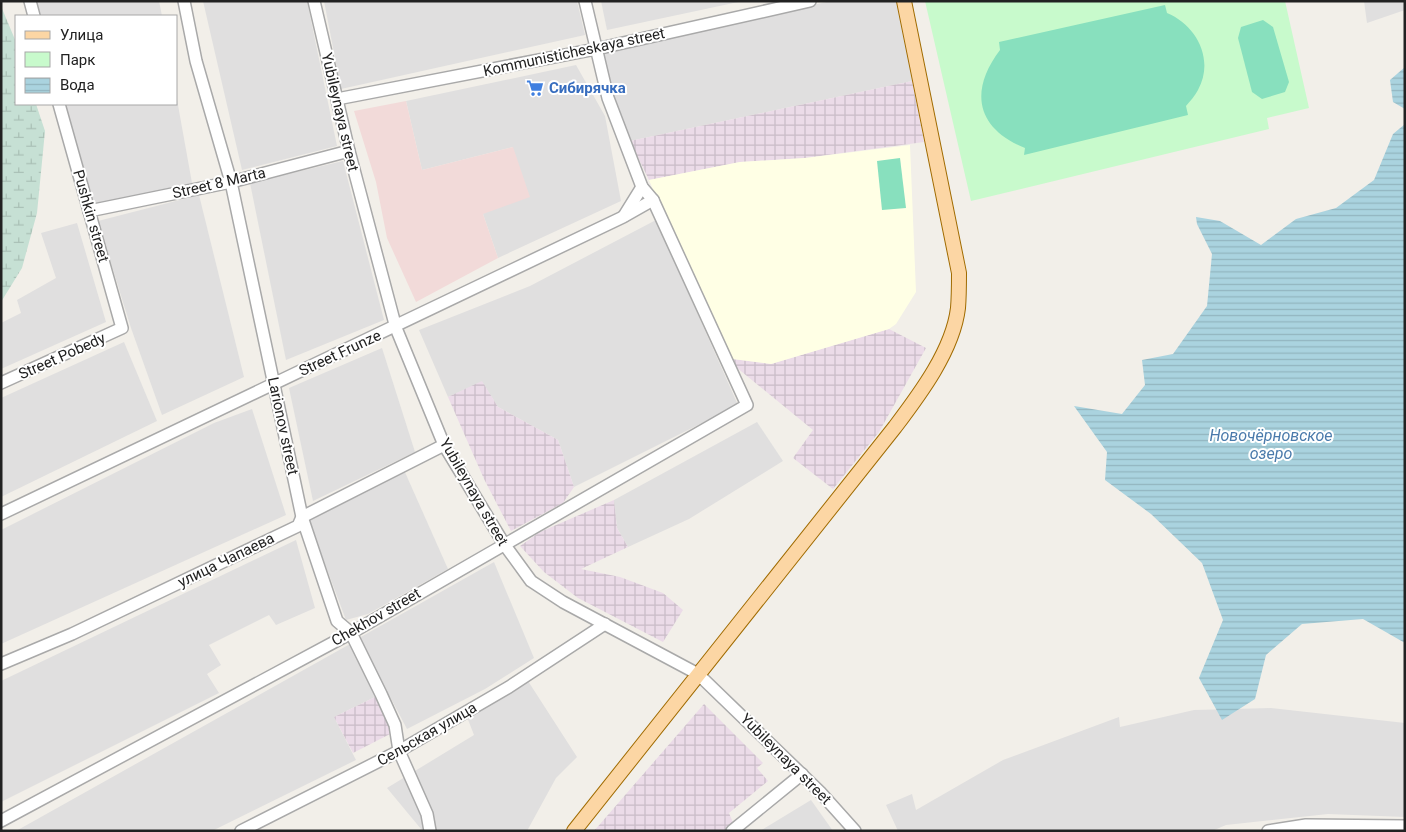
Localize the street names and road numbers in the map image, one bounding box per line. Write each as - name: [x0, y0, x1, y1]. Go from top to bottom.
- street label: Kommunisticheskaya street: [481, 24, 667, 80]
- street label: Yubileynaya street: [318, 51, 362, 173]
- street label: Street 8 Marta: [171, 164, 267, 202]
- street label: Pushkin street: [69, 168, 113, 264]
- street label: Street Frunze: [296, 326, 384, 380]
- street label: Street Pobedy: [16, 329, 108, 383]
- street label: Larionov street: [264, 375, 302, 477]
- street label: Yubileynaya street: [436, 435, 512, 549]
- street label: улица Чапаева: [175, 529, 277, 591]
- street label: Chekhov street: [328, 584, 424, 650]
- street label: Сельская улица: [374, 698, 480, 770]
- street label: Yubileynaya street: [737, 710, 835, 808]

